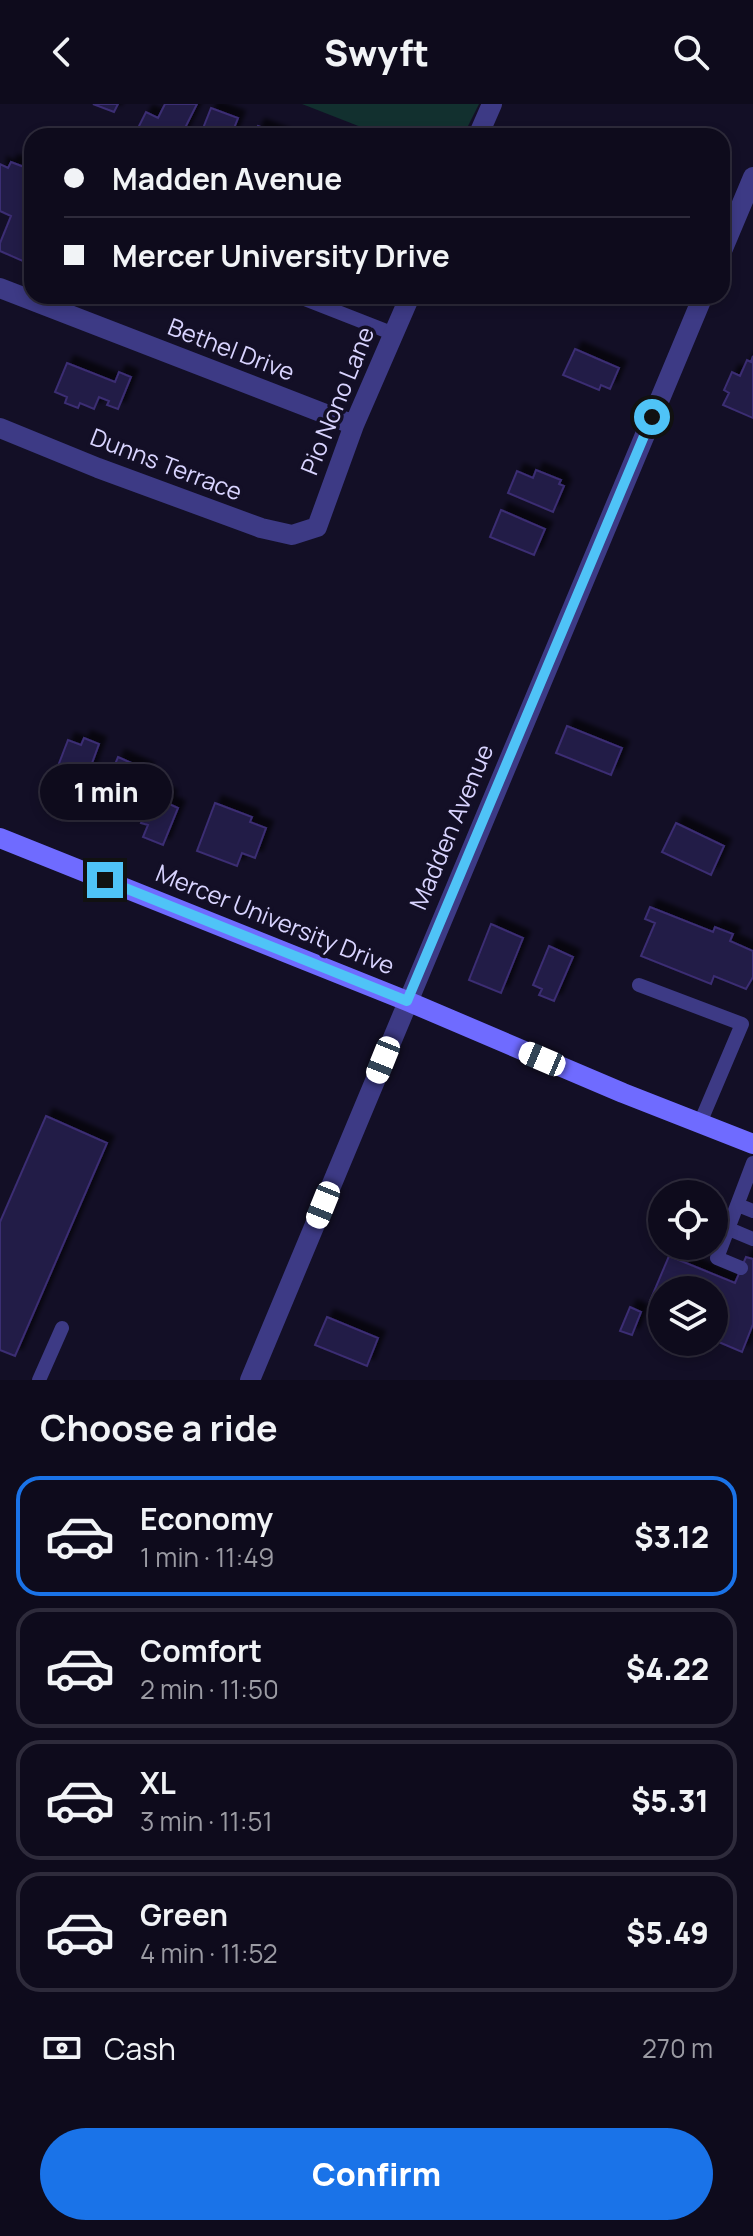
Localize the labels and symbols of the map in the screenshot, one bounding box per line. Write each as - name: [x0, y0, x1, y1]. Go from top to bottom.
- street label: Bethel Drive: [163, 309, 300, 388]
- street label: Pio Nono Lane: [292, 322, 381, 479]
- route start: [634, 399, 670, 435]
- street label: Dunns Terrace: [86, 420, 247, 508]
- street label: Madden Avenue: [401, 739, 500, 914]
- callout: 1 min: [39, 764, 171, 820]
- street label: Mercer University Drive: [151, 856, 400, 982]
- route end: [87, 862, 123, 898]
- car: [363, 1033, 403, 1087]
- car: [515, 1039, 569, 1079]
- car: [303, 1178, 343, 1232]

